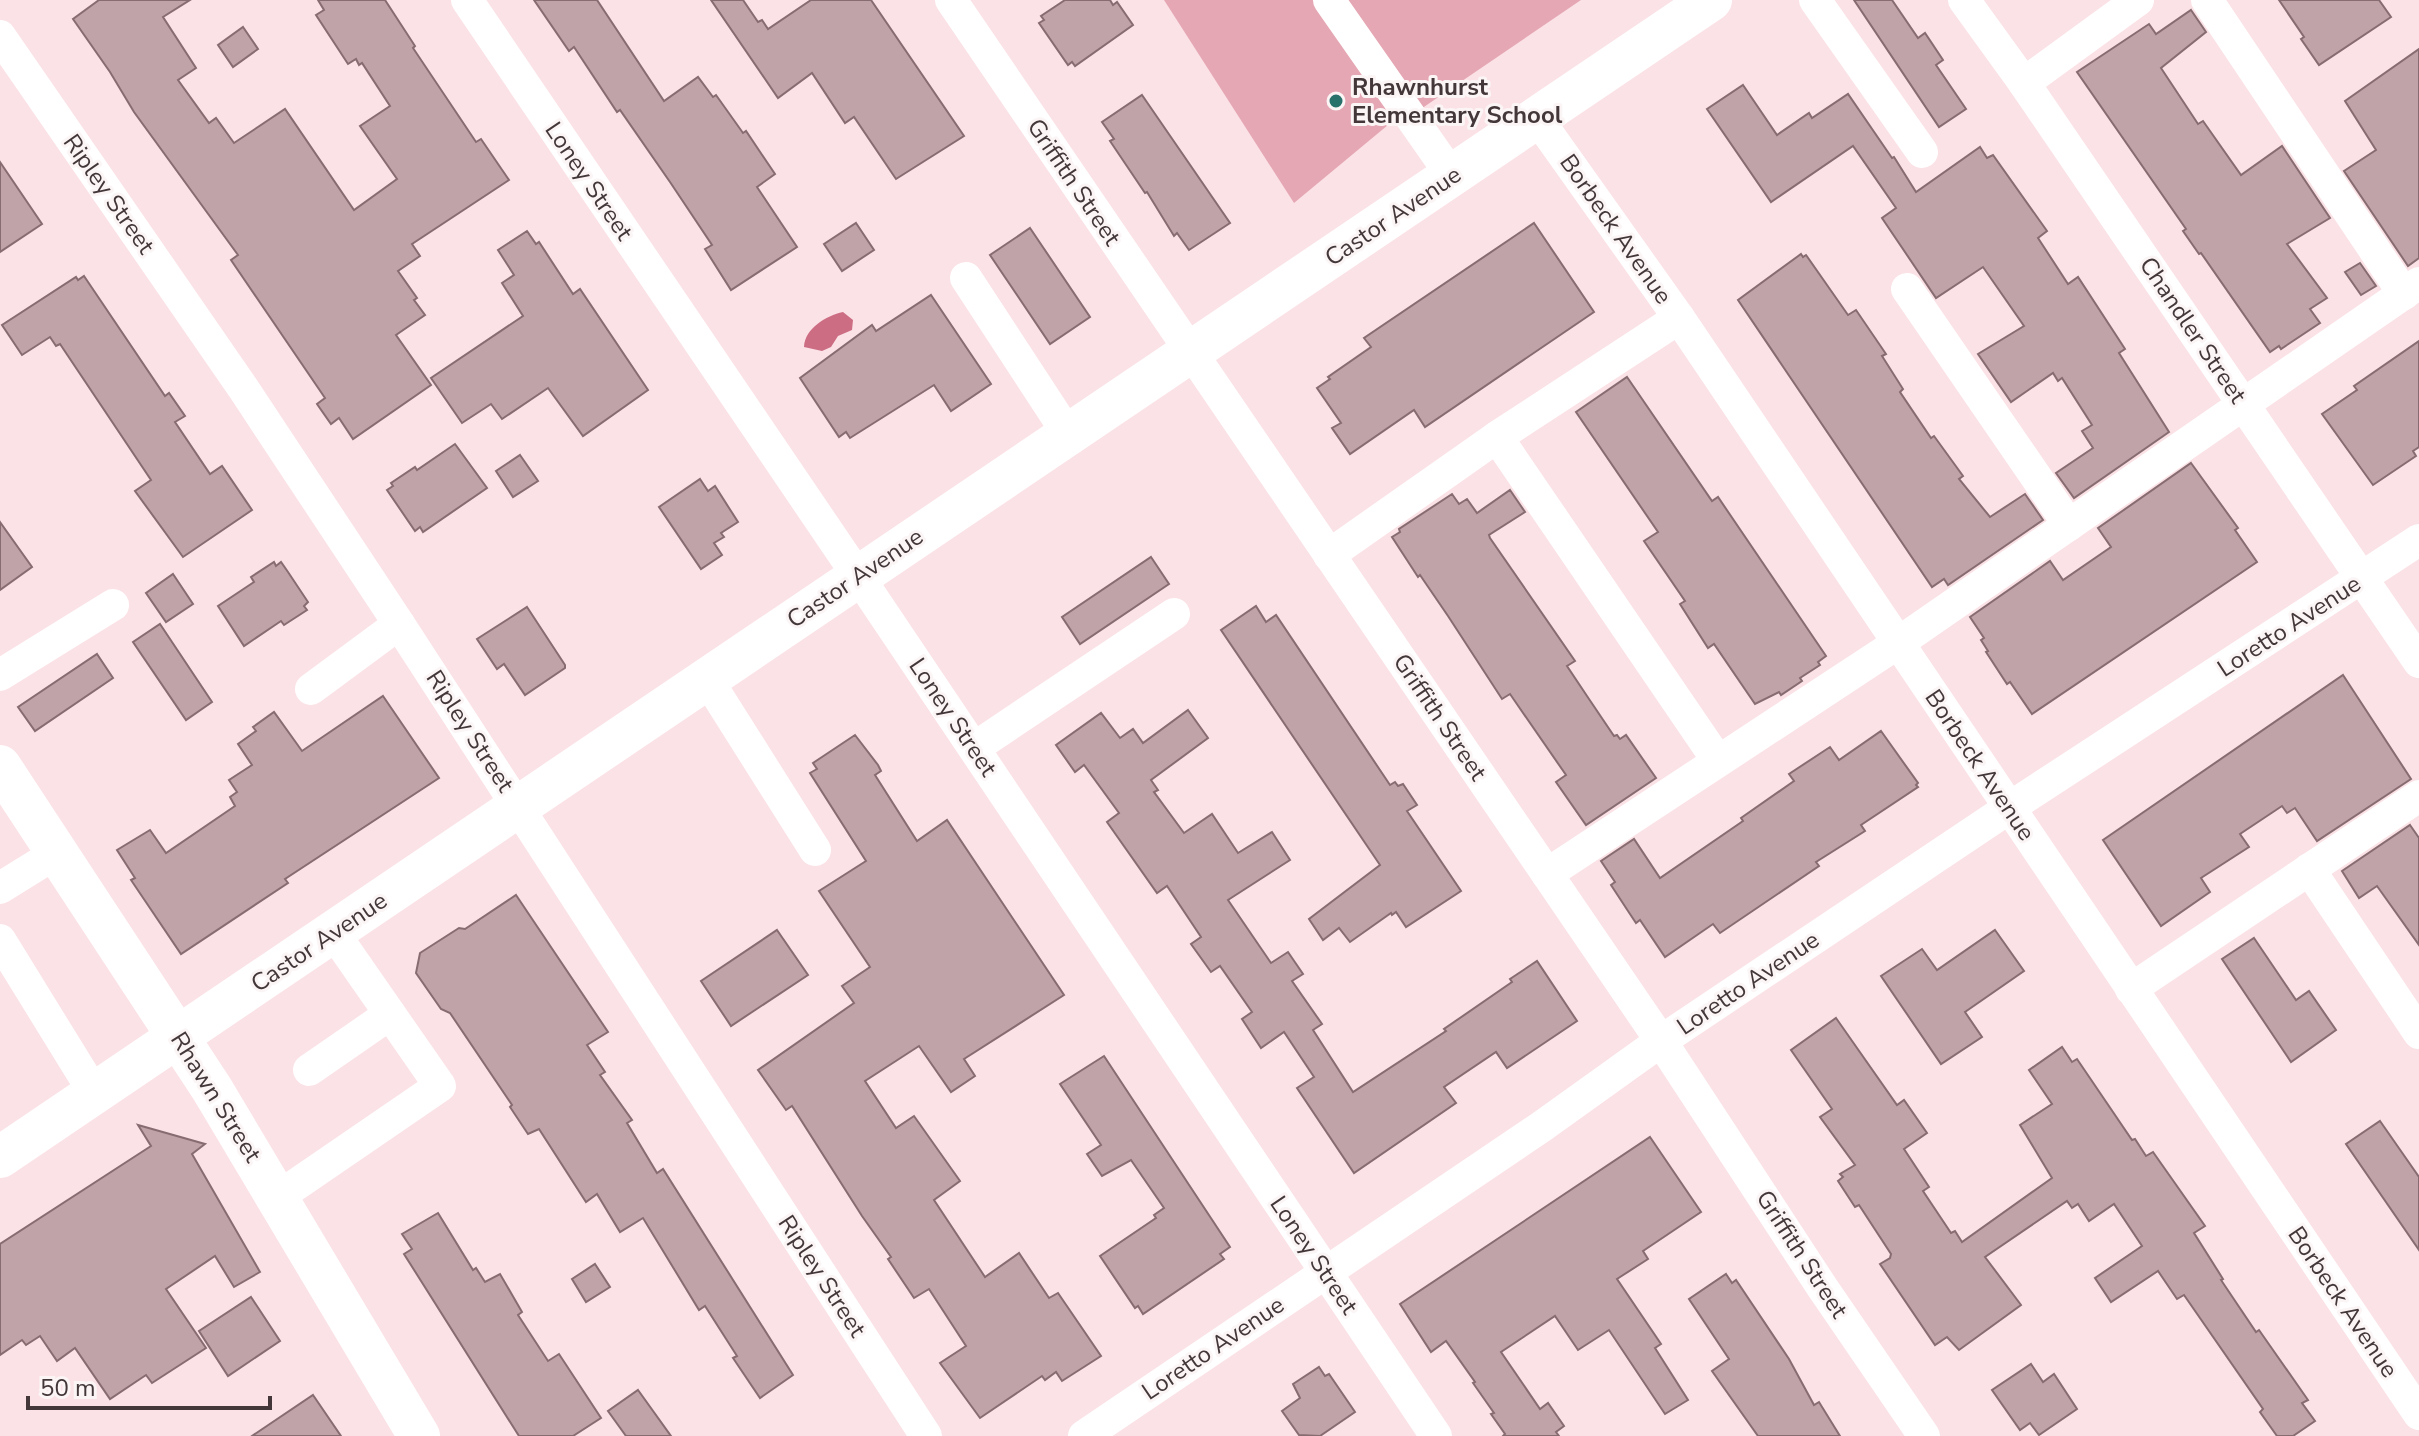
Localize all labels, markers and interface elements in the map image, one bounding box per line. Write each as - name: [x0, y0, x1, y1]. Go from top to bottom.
- place label: Rhawnhurst Elementary School: [1352, 71, 1563, 131]
- marker: Rhawnhurst Elementary School: [1327, 92, 1345, 110]
- street label: Griffith Street: [1020, 112, 1128, 252]
- street label: Loney Street: [538, 115, 641, 247]
- street label: Ripley Street: [56, 128, 162, 261]
- street label: Borbeck Avenue: [1552, 148, 1680, 310]
- street label: Castor Avenue: [1319, 159, 1467, 273]
- street label: Chandler Street: [2132, 251, 2254, 410]
- street label: Castor Avenue: [781, 521, 929, 635]
- street label: Loretto Avenue: [2211, 568, 2367, 684]
- street label: Griffith Street: [1386, 647, 1494, 787]
- street label: Loney Street: [902, 651, 1005, 783]
- street label: Ripley Street: [419, 664, 522, 799]
- street label: Borbeck Avenue: [1918, 683, 2042, 847]
- street label: Castor Avenue: [245, 885, 393, 999]
- street label: Loretto Avenue: [1671, 924, 1825, 1042]
- street label: Rhawn Street: [163, 1026, 269, 1169]
- street label: Griffith Street: [1749, 1184, 1856, 1325]
- street label: Loney Street: [1263, 1189, 1366, 1321]
- street label: Ripley Street: [771, 1209, 874, 1344]
- street label: Borbeck Avenue: [2281, 1220, 2405, 1384]
- street label: Loretto Avenue: [1136, 1289, 1290, 1407]
- scale bar: [28, 1360, 270, 1410]
- text: 50 m: [40, 1372, 96, 1404]

